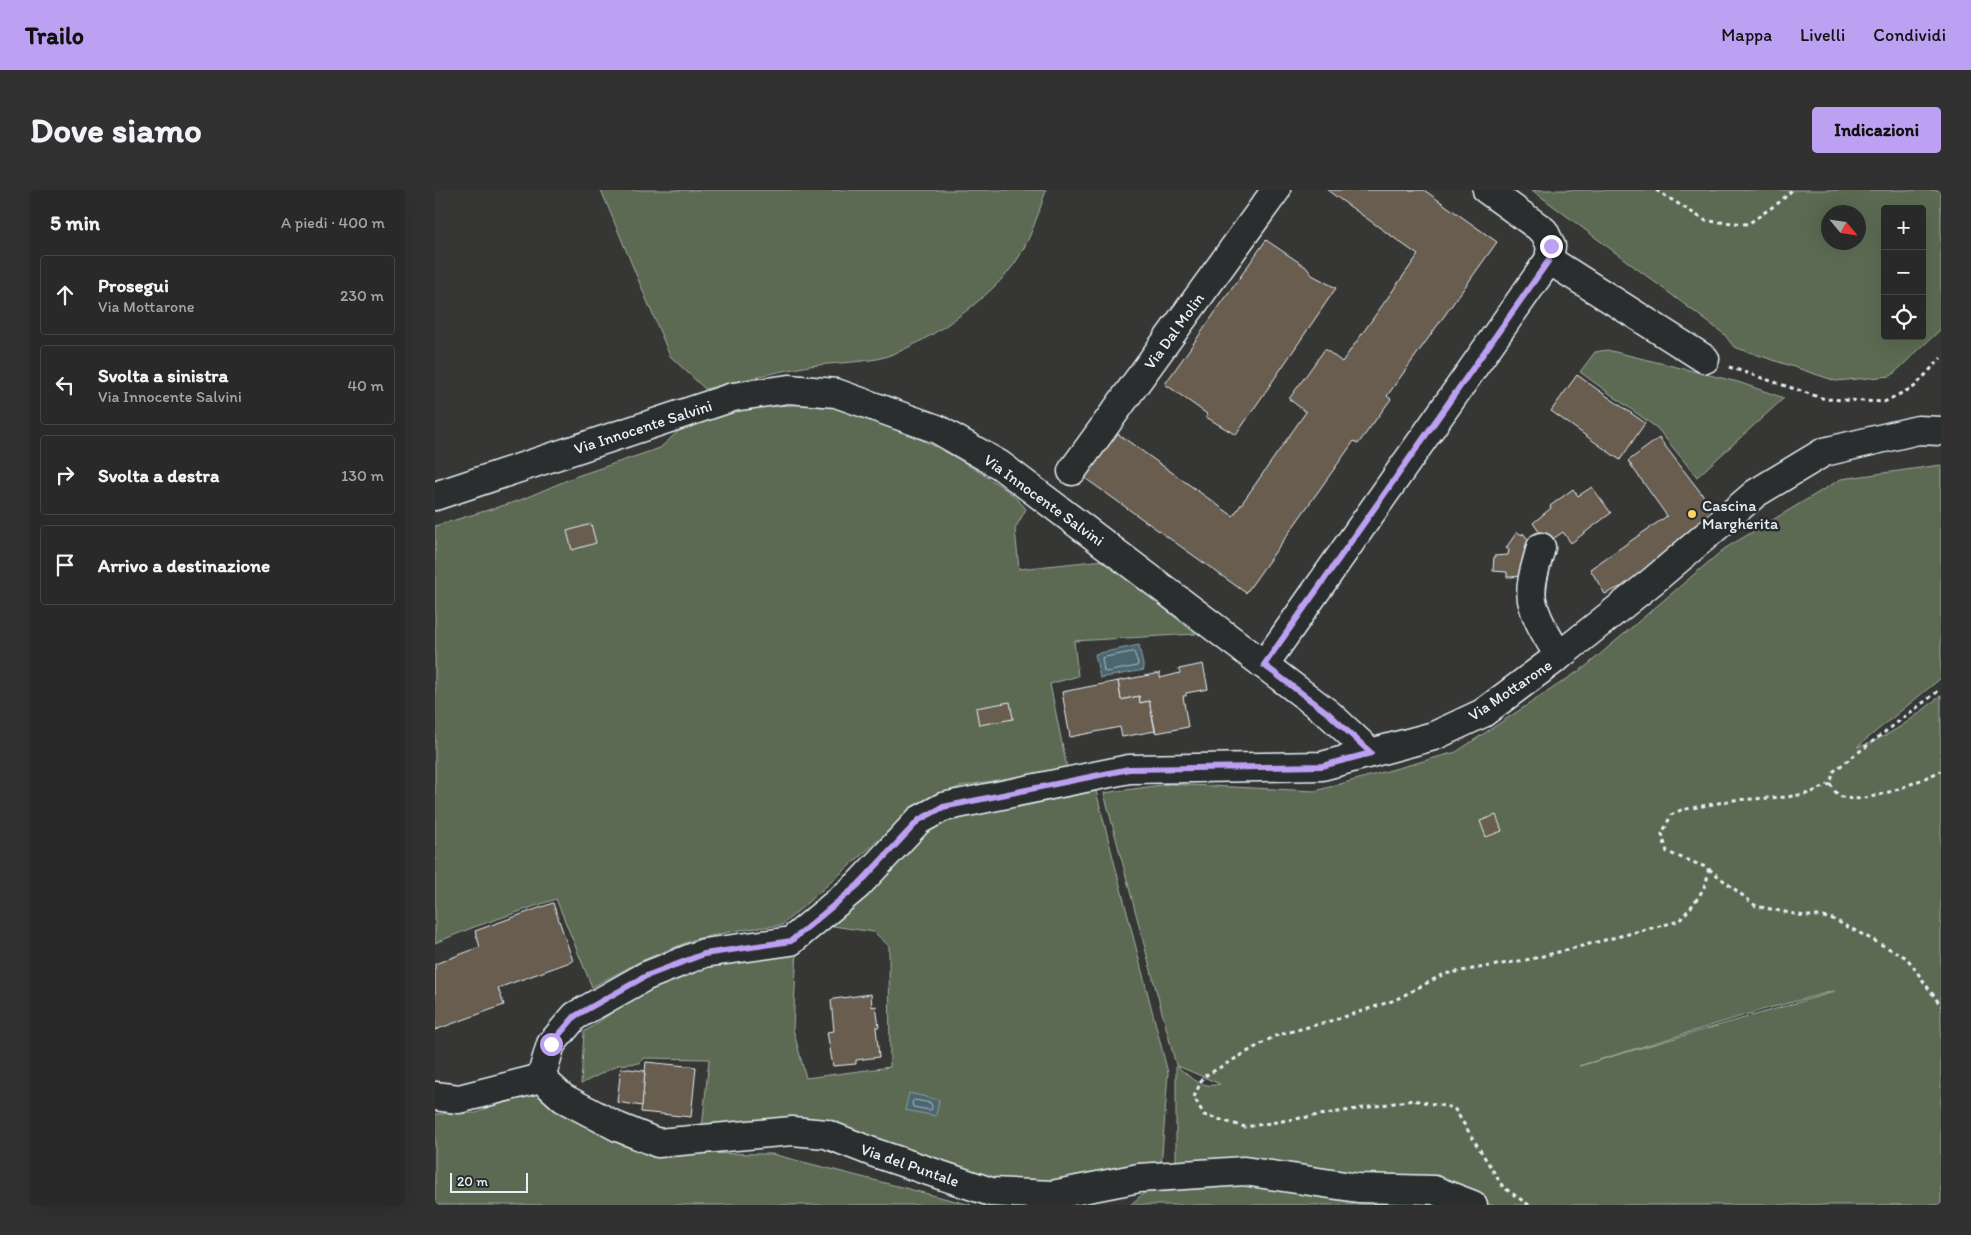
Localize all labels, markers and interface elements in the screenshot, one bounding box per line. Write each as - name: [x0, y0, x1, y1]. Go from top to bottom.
- text: Trailo: [25, 21, 84, 50]
- text: Mappa: [1721, 24, 1772, 46]
- text: Livelli: [1800, 24, 1845, 46]
- text: Condividi: [1873, 24, 1946, 46]
- button: Indicazioni: [1812, 107, 1941, 153]
- text: Dove siamo: [30, 109, 202, 151]
- north arrow: [1821, 205, 1866, 250]
- map controls: [1881, 205, 1926, 340]
- button: +: [1881, 205, 1926, 250]
- text: 5 min: [50, 210, 100, 235]
- text: A piedi · 400 m: [281, 213, 385, 232]
- route end: [1540, 235, 1563, 258]
- button: −: [1881, 250, 1926, 295]
- text: Prosegui: [98, 274, 169, 297]
- icon: ahead: [51, 281, 79, 309]
- text: 230 m: [340, 286, 384, 305]
- street label: Via Dal Molin: [1140, 289, 1208, 373]
- button: locate: [1881, 295, 1926, 340]
- text: Via Mottarone: [98, 297, 194, 316]
- text: Svolta a sinistra: [98, 364, 228, 387]
- icon: left: [51, 371, 79, 399]
- text: 40 m: [347, 376, 384, 395]
- text: Via Innocente Salvini: [98, 387, 242, 406]
- street label: Via Innocente Salvini: [572, 396, 714, 458]
- street label: Via Innocente Salvini: [980, 450, 1108, 550]
- icon: right: [51, 461, 79, 489]
- text: Svolta a destra: [98, 464, 219, 487]
- text: 130 m: [341, 466, 384, 485]
- place label: Cascina Margherita: [1702, 496, 1779, 533]
- marker: Cascina Margherita: [1686, 508, 1698, 520]
- icon: arrive: [51, 551, 79, 579]
- text: Arrivo a destinazione: [98, 554, 270, 577]
- street label: Via Mottarone: [1465, 655, 1556, 725]
- route start: [540, 1033, 563, 1056]
- street label: Via del Puntale: [858, 1139, 962, 1191]
- scale bar: [450, 1170, 527, 1193]
- text: 20 m: [457, 1173, 488, 1190]

